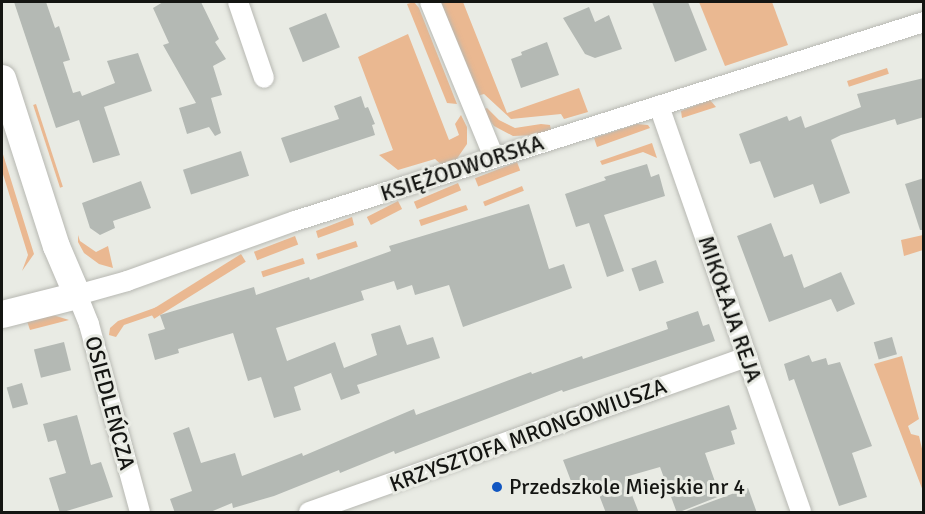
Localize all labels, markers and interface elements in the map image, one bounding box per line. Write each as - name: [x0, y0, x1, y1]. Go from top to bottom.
- street label: KSIĘŻODWORSKA: [377, 129, 547, 207]
- street label: MIKOŁAJA REJA: [693, 232, 767, 386]
- street label: OSIEDLEŃCZA: [79, 333, 141, 473]
- street label: KRZYSZTOFA MRONGOWIUSZA: [386, 373, 670, 497]
- place label: Przedszkole Miejskie nr 4: [509, 474, 745, 500]
- marker: Przedszkole Miejskie nr 4: [490, 480, 504, 494]

